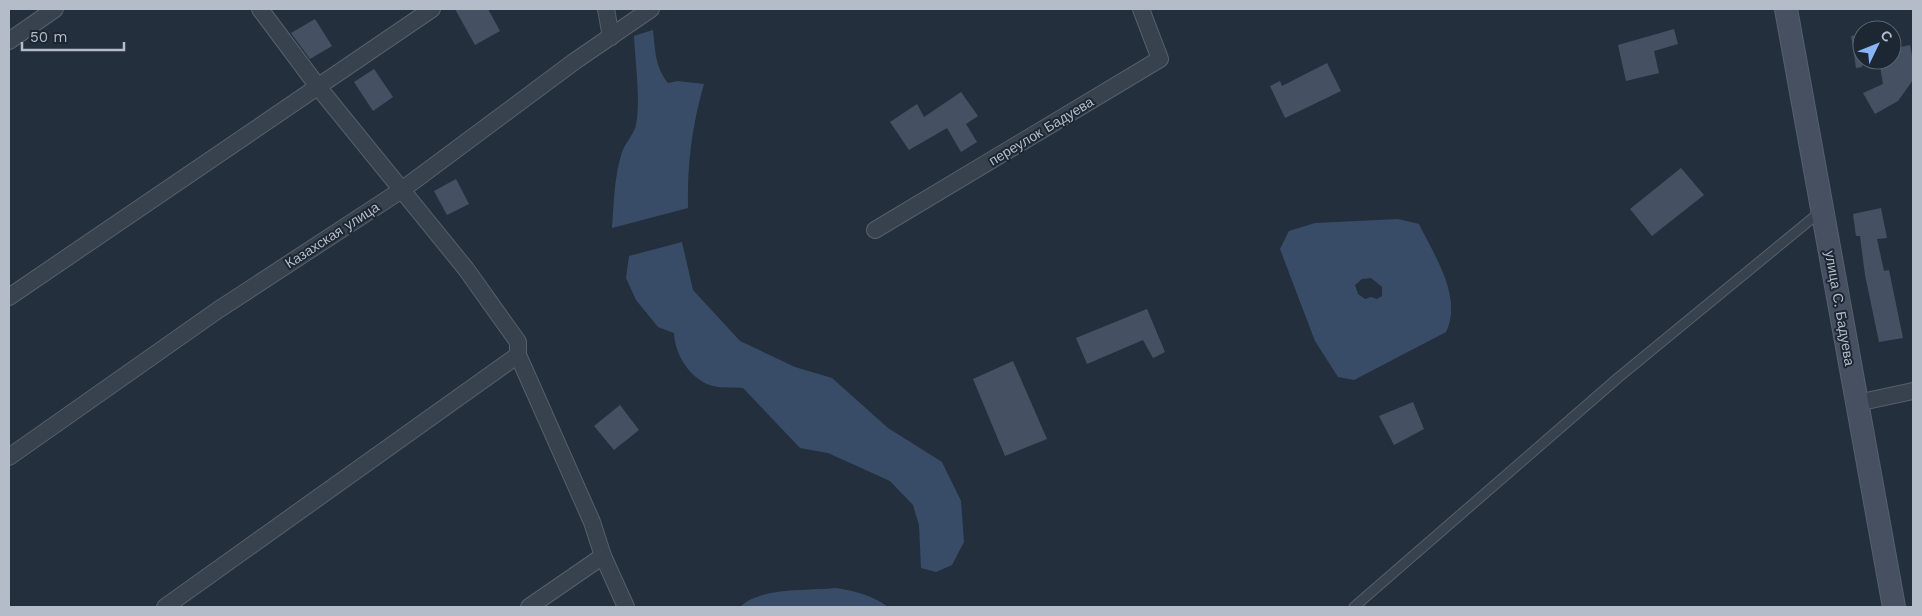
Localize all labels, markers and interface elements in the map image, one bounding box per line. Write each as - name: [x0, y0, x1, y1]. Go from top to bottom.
- scale bar: [22, 20, 125, 52]
- north arrow: [1852, 20, 1902, 70]
- text: С: [1877, 27, 1896, 45]
- text: 50 m: [30, 28, 67, 46]
- street label: переулок Бадуева: [986, 93, 1096, 169]
- street label: Казахская улица: [282, 199, 382, 271]
- street label: улица С. Бадуева: [1822, 249, 1858, 367]

